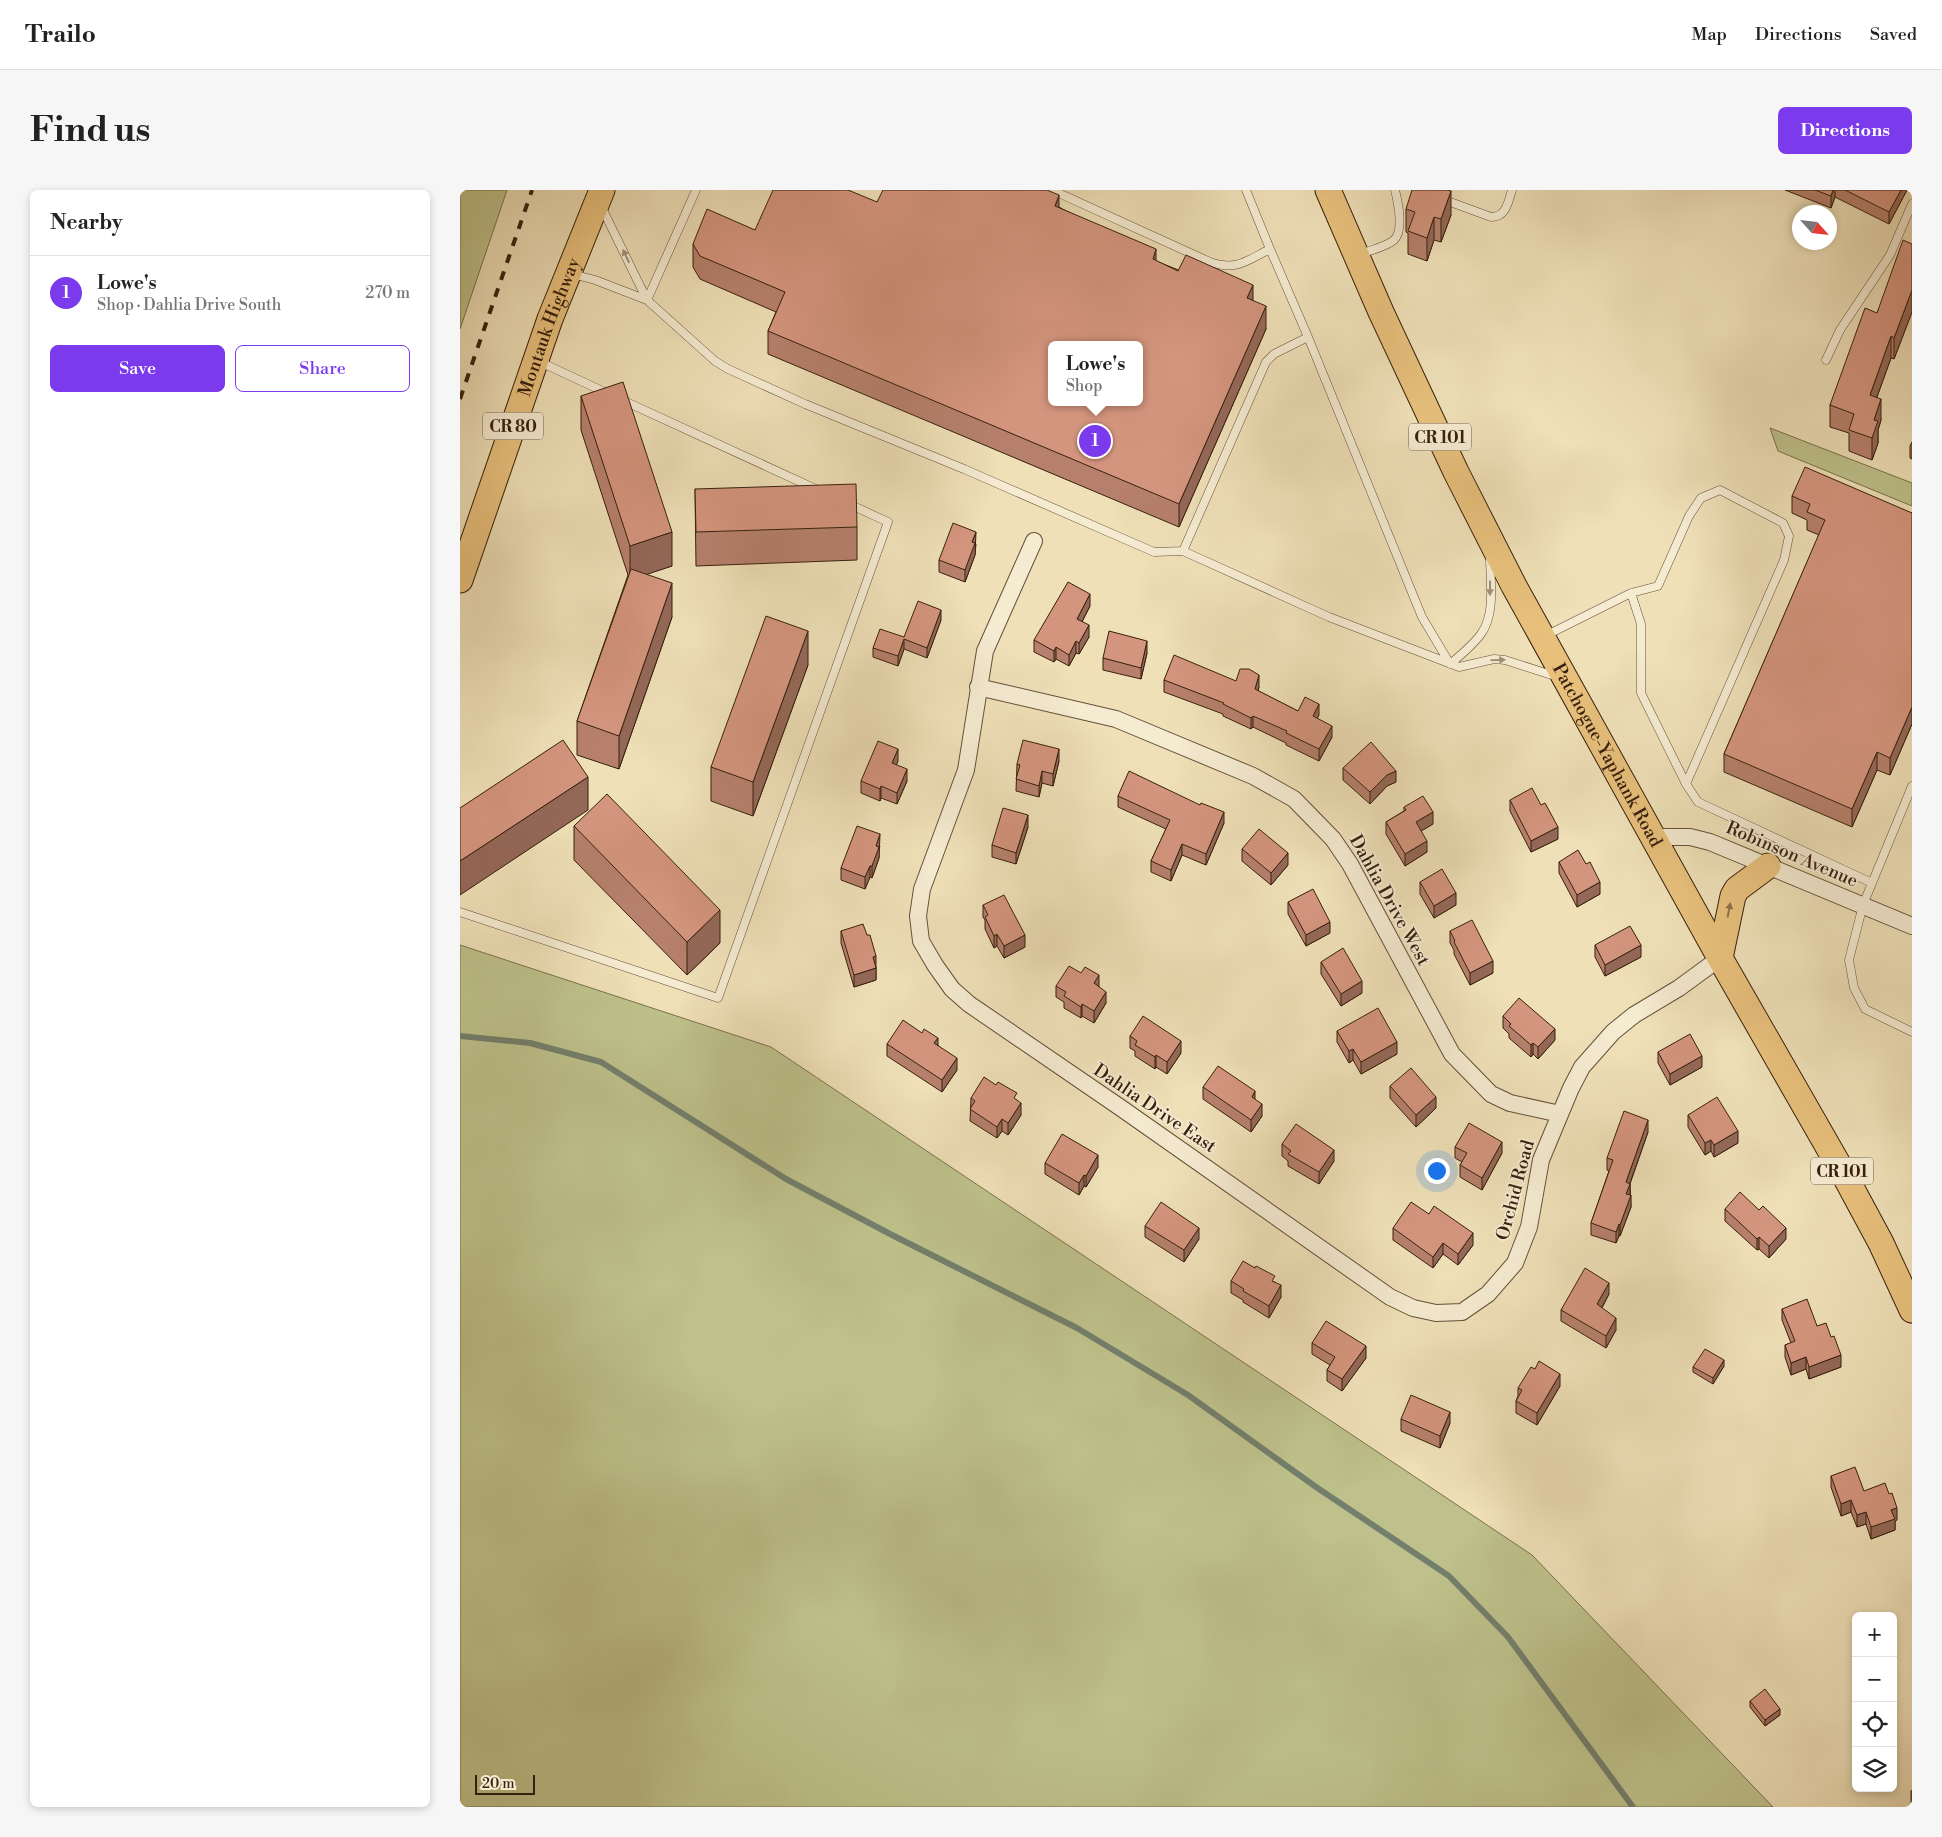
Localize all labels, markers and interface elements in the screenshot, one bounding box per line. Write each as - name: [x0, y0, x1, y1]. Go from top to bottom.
- text: Trailo: [25, 20, 96, 50]
- text: Map: [1691, 23, 1727, 46]
- text: Directions: [1755, 23, 1842, 46]
- text: Saved: [1870, 23, 1917, 46]
- button: Directions: [1778, 107, 1912, 154]
- text: Find us: [30, 109, 150, 152]
- north arrow: [1792, 205, 1837, 250]
- text: Nearby: [50, 210, 123, 236]
- one-way arrow: [621, 249, 630, 264]
- street label: Montauk Highway: [513, 254, 586, 400]
- text: Lowe's: [97, 271, 157, 295]
- text: 1: [62, 283, 70, 303]
- text: 270 m: [365, 283, 410, 303]
- text: Shop · Dahlia Drive South: [97, 295, 281, 315]
- popup: [1048, 341, 1143, 406]
- button: Save: [50, 345, 225, 392]
- button: Share: [235, 345, 410, 392]
- text: Lowe's: [1066, 352, 1125, 376]
- text: Shop: [1066, 376, 1103, 396]
- road number: CR 80: [483, 412, 543, 440]
- pin: 1: [1079, 422, 1111, 460]
- road number: CR 101: [1409, 423, 1471, 450]
- one-way arrow: [1486, 580, 1494, 596]
- one-way arrow: [1490, 656, 1506, 664]
- street label: Patchogue-Yaphank Road: [1547, 659, 1668, 852]
- street label: Robinson Avenue: [1722, 816, 1861, 893]
- street label: Dahlia Drive West: [1344, 831, 1435, 970]
- one-way arrow: [1726, 902, 1734, 918]
- street label: Dahlia Drive East: [1089, 1059, 1221, 1158]
- street label: Orchid Road: [1491, 1137, 1540, 1243]
- your location: [1424, 1158, 1450, 1184]
- road number: CR 101: [1811, 1158, 1873, 1184]
- map controls: [1852, 1612, 1897, 1792]
- button: +: [1852, 1612, 1897, 1657]
- button: −: [1852, 1657, 1897, 1702]
- button: locate: [1852, 1702, 1897, 1747]
- button: layers: [1852, 1747, 1897, 1792]
- scale bar: [475, 1772, 535, 1795]
- text: 20 m: [482, 1775, 514, 1793]

